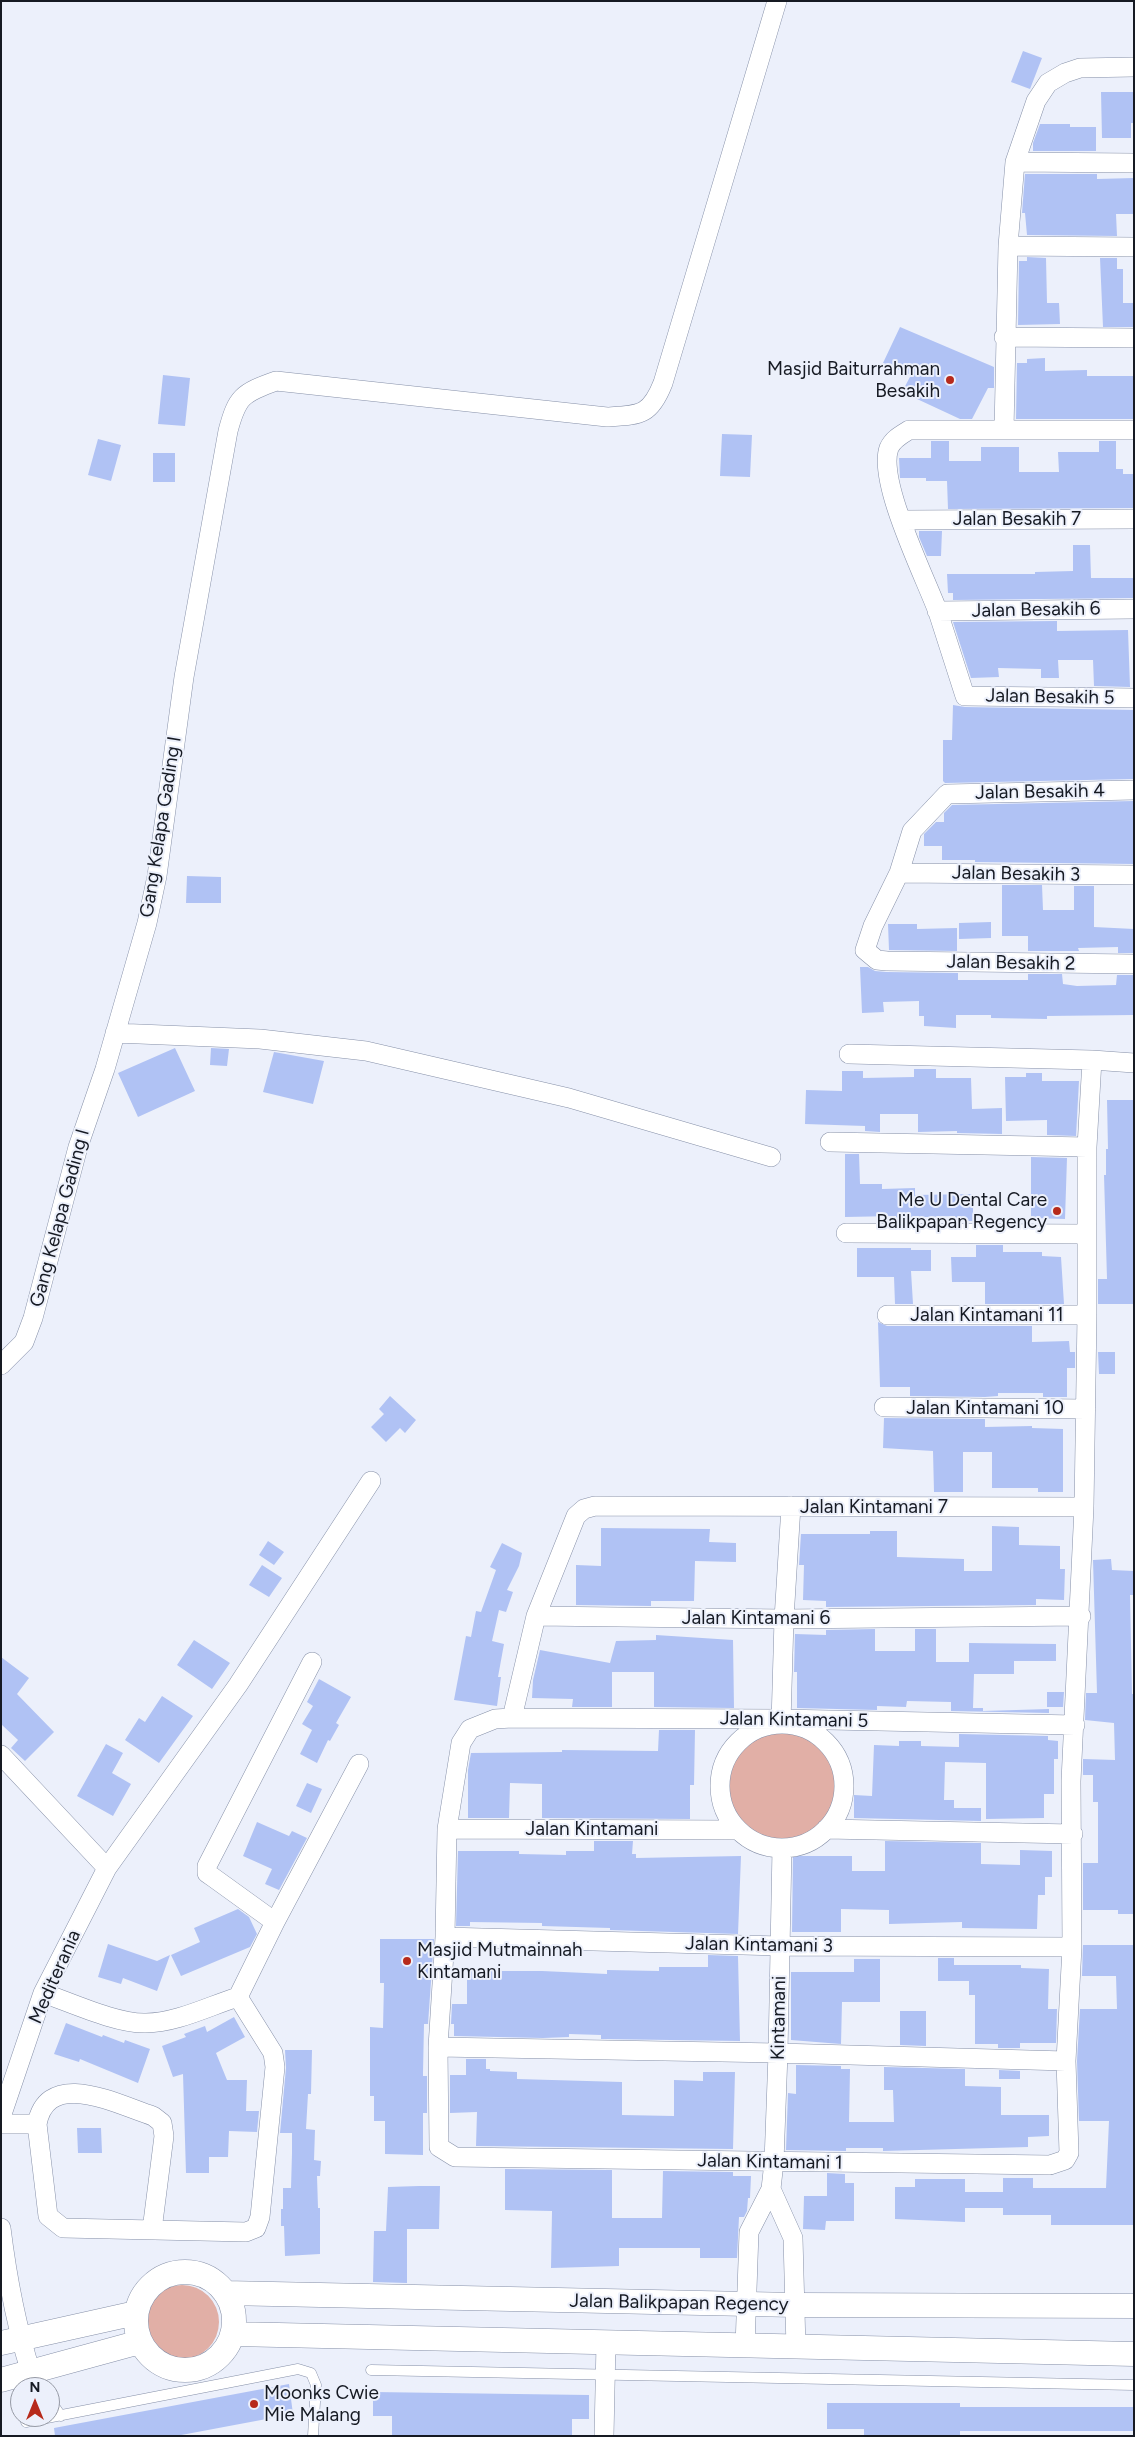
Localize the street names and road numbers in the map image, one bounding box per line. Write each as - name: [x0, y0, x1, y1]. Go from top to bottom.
- street label: Jalan Besakih 7: [953, 508, 1081, 530]
- street label: Jalan Besakih 6: [971, 597, 1101, 623]
- street label: Jalan Besakih 5: [985, 684, 1115, 710]
- street label: Gang Kelapa Gading I: [135, 735, 187, 919]
- street label: Jalan Besakih 4: [975, 779, 1105, 805]
- street label: Jalan Besakih 3: [952, 861, 1080, 887]
- street label: Jalan Besakih 2: [946, 950, 1076, 976]
- street label: Gang Kelapa Gading I: [25, 1127, 95, 1309]
- street label: Jalan Kintamani 11: [910, 1304, 1064, 1326]
- street label: Jalan Kintamani 10: [906, 1397, 1064, 1419]
- street label: Jalan Kintamani 7: [800, 1496, 948, 1518]
- street label: Jalan Kintamani 6: [682, 1607, 830, 1629]
- street label: Jalan Kintamani 5: [720, 1707, 868, 1733]
- street label: Jalan Kintamani: [526, 1818, 658, 1840]
- street label: Mediterania: [24, 1927, 86, 2027]
- street label: Jalan Kintamani 3: [685, 1932, 833, 1958]
- street label: Kintamani: [767, 1976, 791, 2060]
- street label: Jalan Kintamani 1: [697, 2149, 843, 2175]
- street label: Jalan Balikpapan Regency: [569, 2290, 789, 2316]

